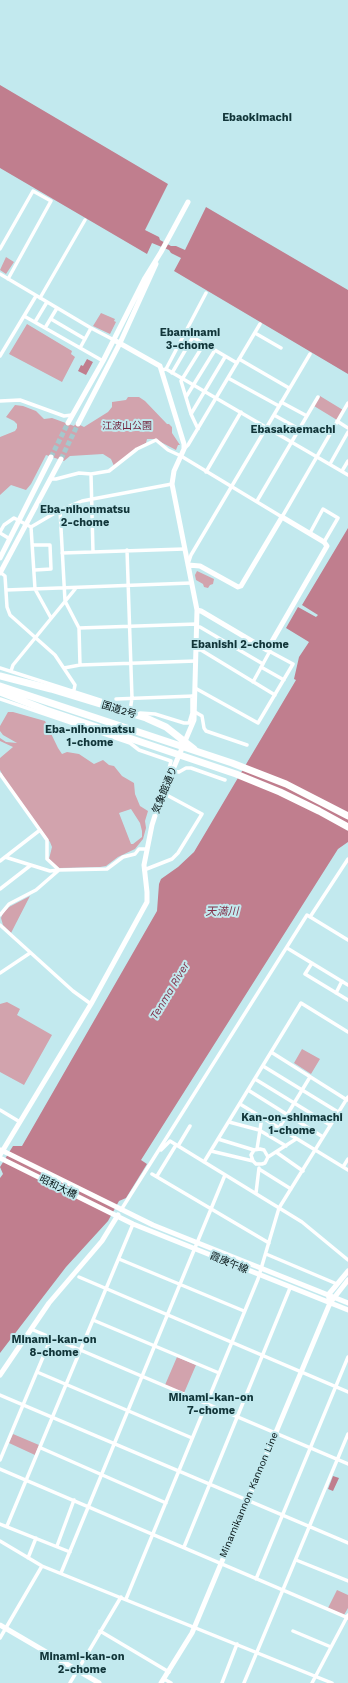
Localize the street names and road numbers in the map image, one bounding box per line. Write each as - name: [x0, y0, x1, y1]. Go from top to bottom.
- street label: 国道2号: [100, 699, 138, 721]
- street label: 気象館通り: [150, 765, 180, 815]
- street label: 昭和大橋: [37, 1173, 79, 1201]
- street label: 霞庚午線: [208, 1250, 250, 1276]
- street label: Minamikannon Kannon Line: [217, 1430, 281, 1560]

